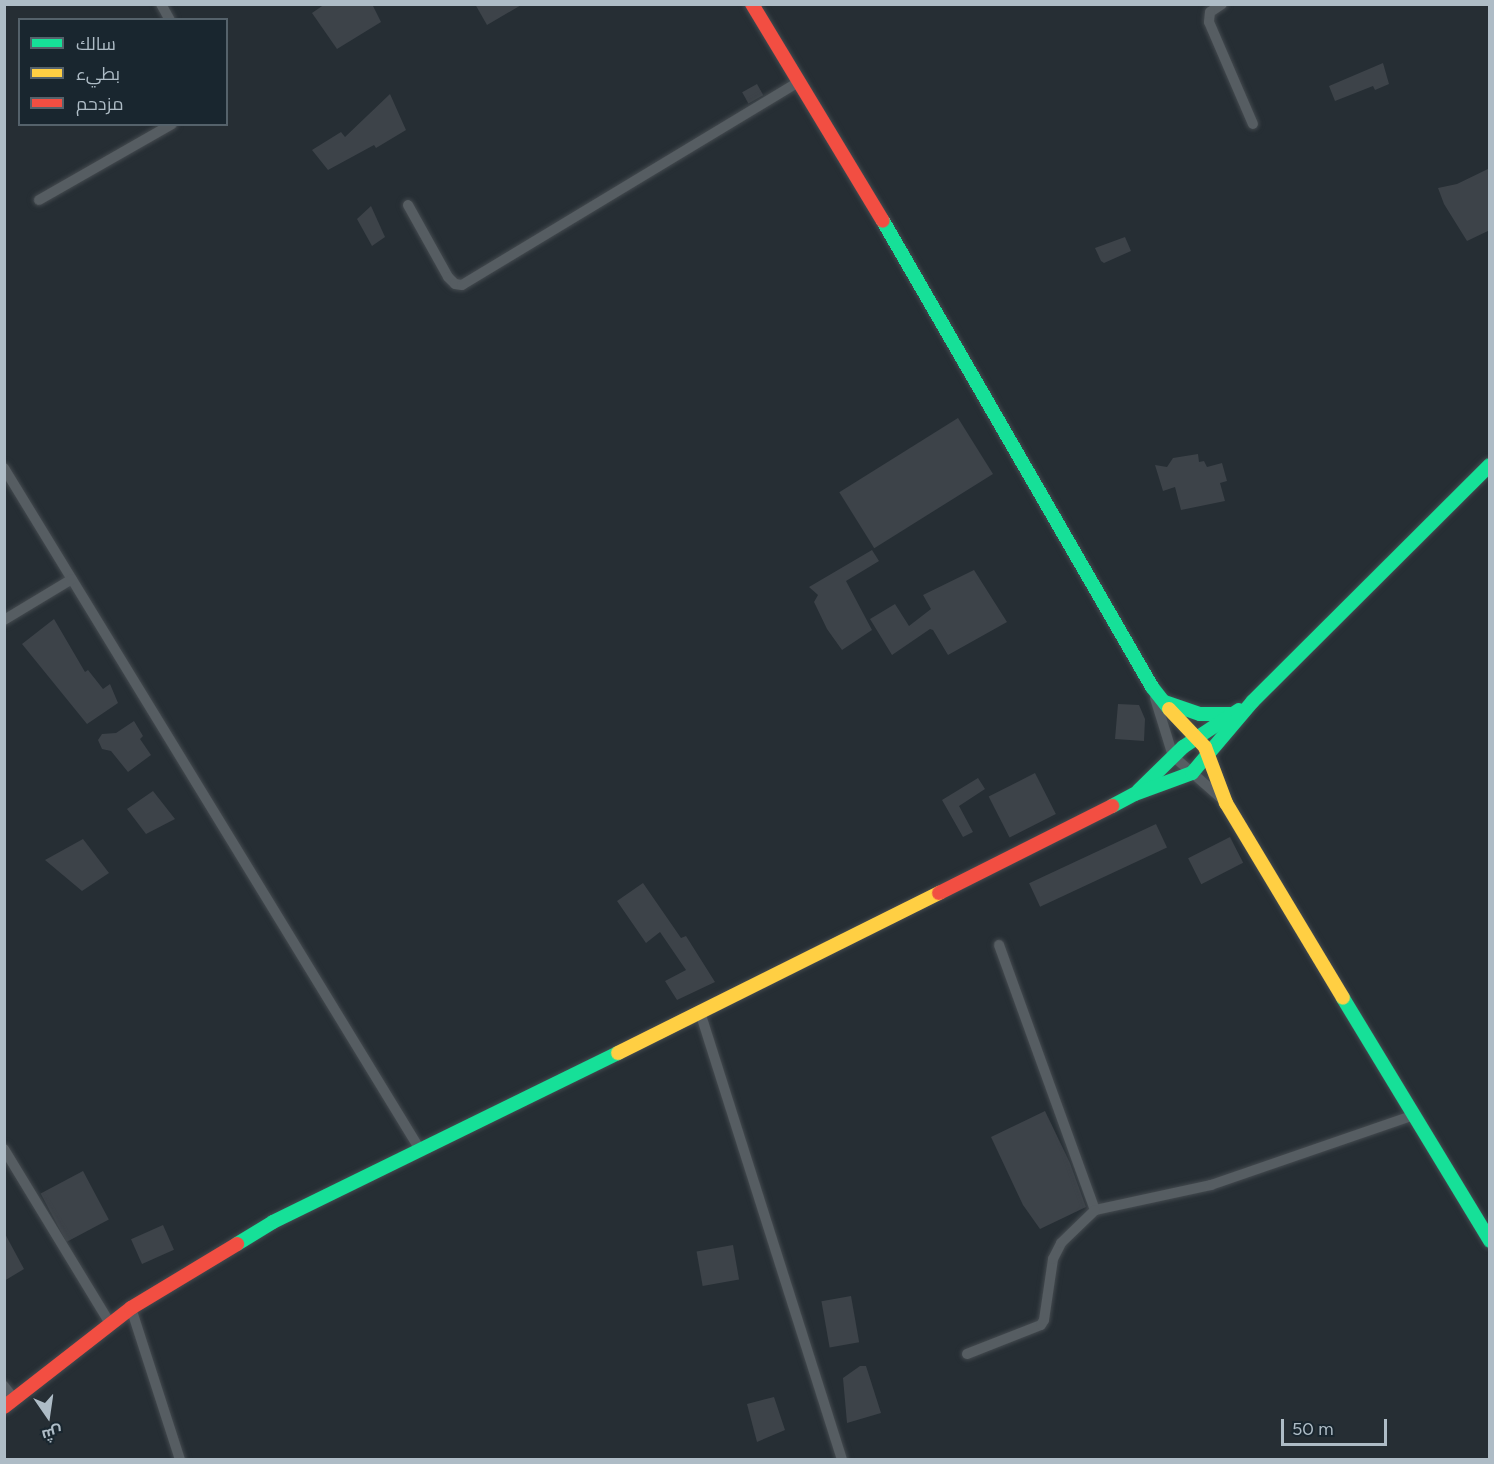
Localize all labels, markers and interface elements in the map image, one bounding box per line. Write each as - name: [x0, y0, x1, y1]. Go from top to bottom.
- legend: [18, 18, 228, 126]
- text: سالك: [76, 33, 116, 55]
- text: بطيء: [76, 63, 120, 85]
- text: مزدحم: [76, 93, 124, 115]
- north arrow: [18, 1386, 78, 1446]
- scale bar: [1284, 1407, 1390, 1445]
- text: 50 m: [1292, 1418, 1334, 1440]
- text: ش: [40, 1422, 64, 1446]

